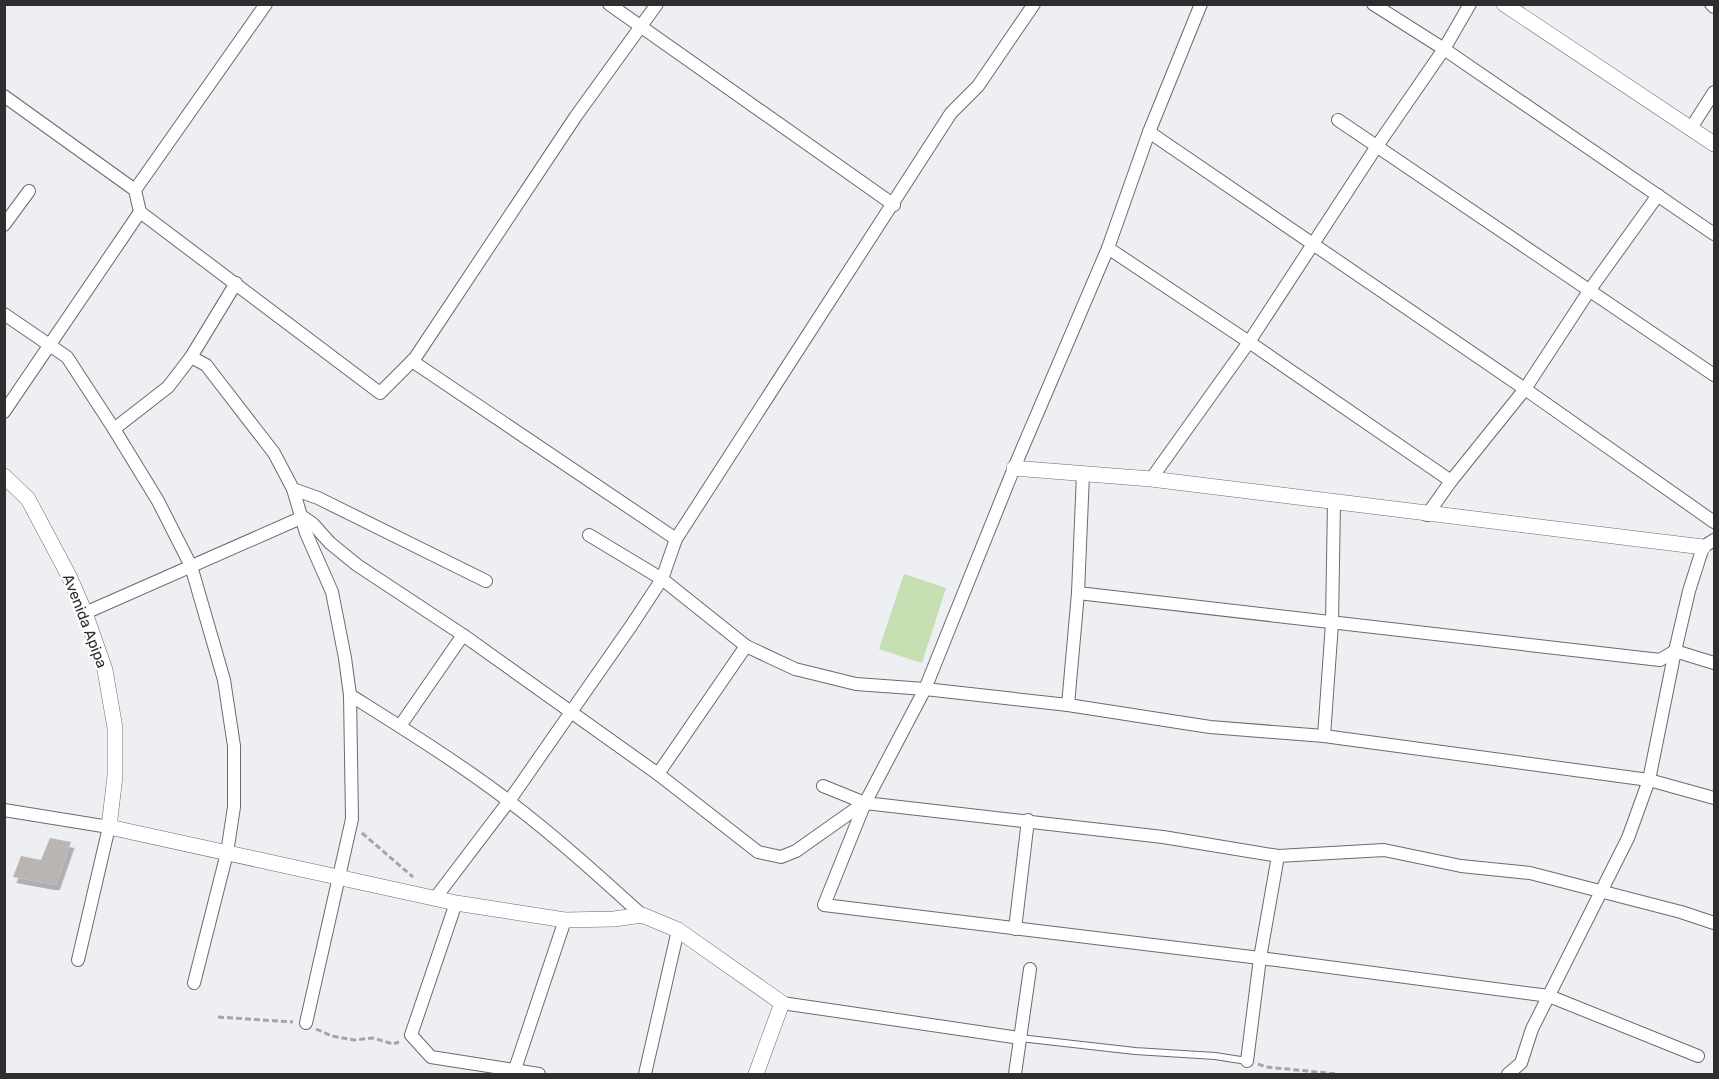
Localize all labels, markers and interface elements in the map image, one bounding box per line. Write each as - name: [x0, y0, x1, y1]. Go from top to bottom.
- street label: Avenida Apipa: [59, 572, 111, 670]

